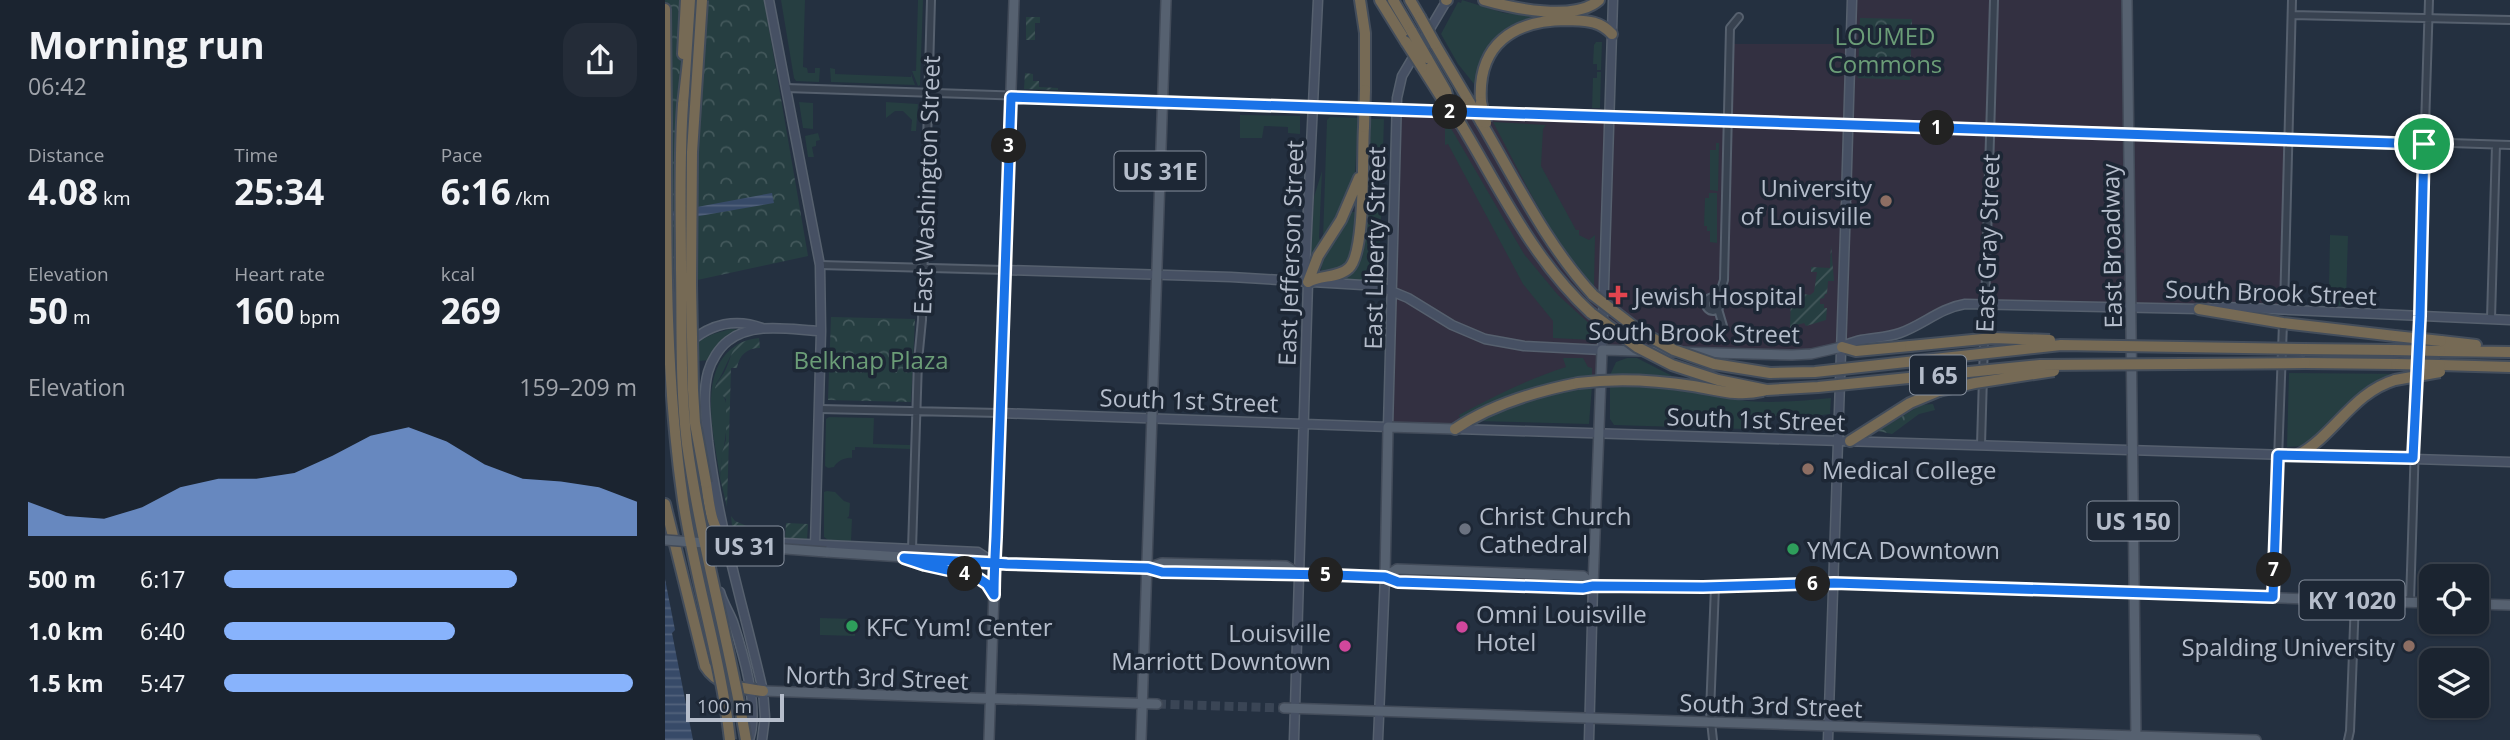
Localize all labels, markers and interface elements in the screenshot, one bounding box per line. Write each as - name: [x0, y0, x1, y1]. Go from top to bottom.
- text: Morning run: [28, 18, 265, 70]
- park label: LOUMED Commons: [1828, 19, 1942, 80]
- button: share: [563, 23, 637, 97]
- street label: East Washington Street: [905, 55, 947, 315]
- text: 06:42: [28, 70, 87, 102]
- pin: 2: [1433, 94, 1467, 130]
- text: 2: [1444, 98, 1455, 124]
- pin: 1: [1919, 110, 1955, 146]
- text: 1: [1931, 114, 1942, 140]
- pin: [2394, 114, 2454, 174]
- icon: arrive: [2405, 125, 2443, 163]
- pin: 3: [991, 128, 1027, 164]
- text: 3: [1003, 132, 1014, 158]
- street label: East Jefferson Street: [1270, 139, 1310, 367]
- text: Distance: [28, 142, 104, 168]
- text: Time: [234, 142, 278, 168]
- text: Pace: [441, 142, 482, 168]
- street label: East Liberty Street: [1356, 146, 1392, 350]
- road number: US 31E: [1114, 152, 1205, 190]
- street label: East Gray Street: [1967, 153, 2007, 333]
- street label: East Broadway: [2093, 162, 2129, 329]
- text: 4.08: [28, 168, 98, 215]
- text: 25:34: [234, 168, 324, 215]
- text: 6:16: [441, 168, 511, 215]
- place label: University of Louisville: [1740, 171, 1873, 232]
- text: km: [98, 185, 131, 211]
- text: /km: [511, 185, 550, 211]
- marker: University of Louisville: [1878, 193, 1894, 209]
- text: Elevation: [28, 261, 109, 287]
- text: Heart rate: [234, 261, 325, 287]
- text: kcal: [441, 261, 475, 287]
- street label: South Brook Street: [2165, 272, 2377, 312]
- place label: Jewish Hospital: [1632, 279, 1803, 312]
- marker: Jewish Hospital: [1608, 285, 1628, 305]
- text: 50: [28, 287, 68, 334]
- text: 160: [234, 287, 294, 334]
- text: 269: [441, 287, 501, 334]
- text: m: [68, 304, 91, 330]
- text: bpm: [294, 304, 340, 330]
- street label: South Brook Street: [1588, 314, 1800, 350]
- park label: Belknap Plaza: [793, 343, 949, 376]
- road number: I 65: [1910, 356, 1966, 394]
- text: Elevation: [28, 371, 126, 403]
- text: 159–209 m: [519, 371, 637, 403]
- street label: South 1st Street: [1099, 380, 1279, 420]
- street label: South 1st Street: [1666, 399, 1846, 439]
- place label: Medical College: [1822, 453, 1997, 486]
- marker: Medical College: [1800, 461, 1816, 477]
- place label: Christ Church Cathedral: [1479, 499, 1632, 560]
- road number: US 150: [2087, 502, 2179, 540]
- marker: Christ Church Cathedral: [1457, 521, 1473, 537]
- road number: US 31: [707, 526, 784, 566]
- place label: YMCA Downtown: [1807, 533, 2000, 566]
- marker: YMCA Downtown: [1785, 541, 1801, 557]
- pin: 7: [2257, 552, 2291, 588]
- pin: 4: [947, 556, 983, 592]
- text: 7: [2268, 556, 2279, 582]
- pin: 5: [1309, 558, 1343, 592]
- text: 4: [959, 560, 970, 586]
- text: 5: [1320, 561, 1331, 587]
- text: 500 m: [28, 563, 96, 595]
- text: 6:17: [140, 563, 186, 595]
- map controls: [2419, 564, 2489, 718]
- button: locate: [2419, 564, 2489, 634]
- pin: 6: [1795, 566, 1831, 602]
- text: 6: [1807, 570, 1818, 596]
- road number: KY 1020: [2299, 580, 2405, 620]
- place label: Omni Louisville Hotel: [1476, 597, 1647, 658]
- place label: KFC Yum! Center: [866, 610, 1053, 643]
- text: 1.0 km: [28, 615, 104, 647]
- text: 6:40: [140, 615, 186, 647]
- place label: Louisville Marriott Downtown: [1111, 616, 1331, 677]
- marker: KFC Yum! Center: [844, 618, 860, 634]
- marker: Omni Louisville Hotel: [1454, 619, 1470, 635]
- place label: Spalding University: [2181, 630, 2396, 663]
- marker: Louisville Marriott Downtown: [1337, 638, 1353, 654]
- marker: Spalding University: [2401, 638, 2417, 654]
- button: layers: [2419, 648, 2489, 718]
- street label: North 3rd Street: [785, 657, 969, 697]
- text: 1.5 km: [28, 667, 104, 699]
- text: 5:47: [140, 667, 186, 699]
- street label: South 3rd Street: [1679, 685, 1863, 725]
- scale bar: [686, 691, 784, 723]
- text: 100 m: [697, 693, 752, 719]

